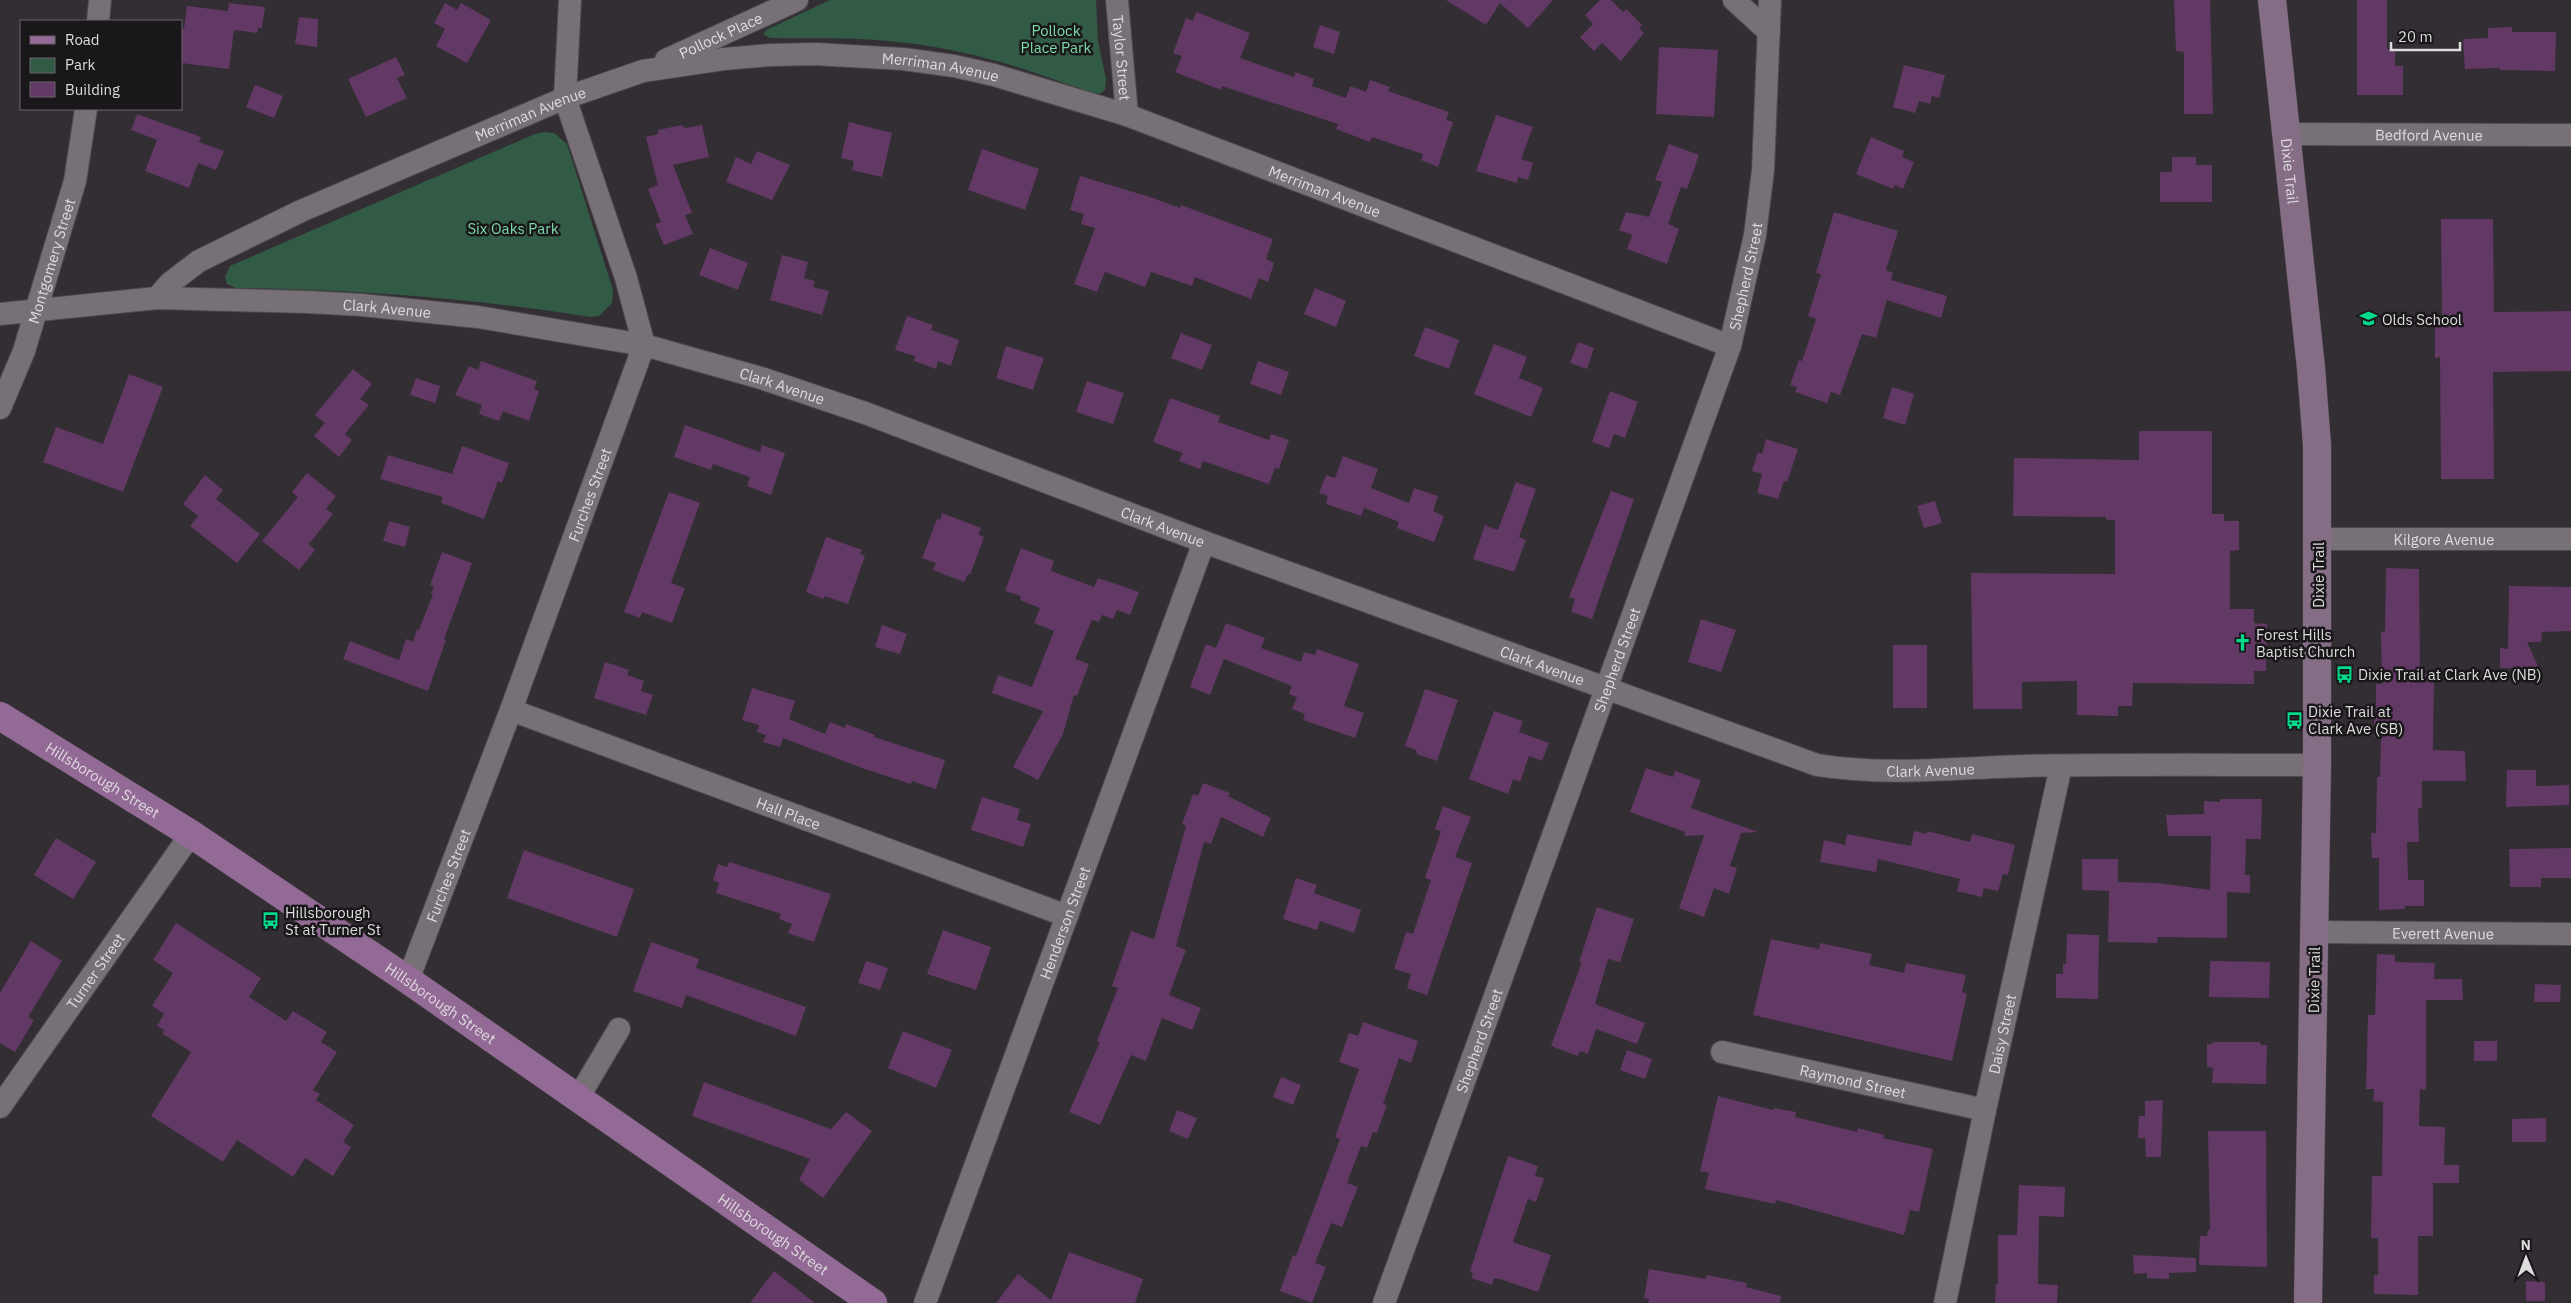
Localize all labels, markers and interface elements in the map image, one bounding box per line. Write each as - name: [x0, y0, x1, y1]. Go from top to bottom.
- street label: Pollock Place: [676, 8, 765, 62]
- street label: Taylor Street: [1109, 14, 1135, 101]
- legend: [20, 20, 182, 110]
- scale bar: [2391, 20, 2460, 52]
- park label: Pollock Place Park: [1021, 21, 1091, 57]
- text: 20 m: [2398, 27, 2433, 46]
- text: Road: [65, 30, 100, 49]
- street label: Merriman Avenue: [881, 48, 1002, 86]
- text: Park: [65, 55, 95, 74]
- text: Building: [65, 80, 120, 99]
- street label: Merriman Avenue: [472, 82, 588, 145]
- street label: Bedford Avenue: [2375, 125, 2483, 144]
- street label: Dixie Trail: [2277, 137, 2303, 205]
- street label: Merriman Avenue: [1266, 161, 1384, 221]
- street label: Montgomery Street: [23, 196, 79, 326]
- park label: Six Oaks Park: [467, 219, 559, 238]
- street label: Shepherd Street: [1724, 221, 1766, 332]
- street label: Clark Avenue: [342, 294, 432, 322]
- school or university icon: Olds School: [2358, 309, 2378, 329]
- place label: Olds School: [2382, 310, 2462, 329]
- street label: Clark Avenue: [737, 363, 827, 408]
- street label: Furches Street: [564, 445, 615, 544]
- street label: Clark Avenue: [1118, 502, 1208, 551]
- street label: Kilgore Avenue: [2393, 530, 2495, 549]
- street label: Dixie Trail: [2309, 542, 2328, 608]
- street label: Shepherd Street: [1589, 605, 1644, 715]
- place label: Forest Hills Baptist Church: [2256, 625, 2355, 661]
- church icon: Forest Hills Baptist Church: [2232, 633, 2252, 653]
- street label: Clark Avenue: [1498, 641, 1587, 689]
- bus stop icon: Dixie Trail at Clark Ave (NB): [2334, 664, 2354, 684]
- place label: Dixie Trail at Clark Ave (NB): [2358, 665, 2542, 684]
- place label: Dixie Trail at Clark Ave (SB): [2308, 702, 2403, 738]
- bus stop icon: Dixie Trail at Clark Ave (SB): [2284, 710, 2304, 730]
- street label: Hillsborough Street: [42, 737, 163, 822]
- street label: Clark Avenue: [1886, 759, 1975, 780]
- street label: Hall Place: [754, 792, 823, 833]
- street label: Furches Street: [422, 826, 474, 925]
- street label: Henderson Street: [1035, 864, 1094, 982]
- place label: Hillsborough St at Turner St: [285, 903, 381, 939]
- bus stop icon: Hillsborough St at Turner St: [261, 911, 281, 931]
- street label: Everett Avenue: [2392, 923, 2494, 943]
- street label: Turner Street: [62, 929, 128, 1013]
- street label: Dixie Trail: [2304, 947, 2324, 1013]
- street label: Hillsborough Street: [382, 958, 500, 1048]
- street label: Shepherd Street: [1451, 986, 1506, 1096]
- street label: Daisy Street: [1984, 992, 2020, 1076]
- street label: Raymond Street: [1798, 1060, 1908, 1102]
- street label: Hillsborough Street: [714, 1189, 832, 1279]
- north arrow: [2501, 1233, 2551, 1283]
- text: N: [2521, 1236, 2531, 1254]

